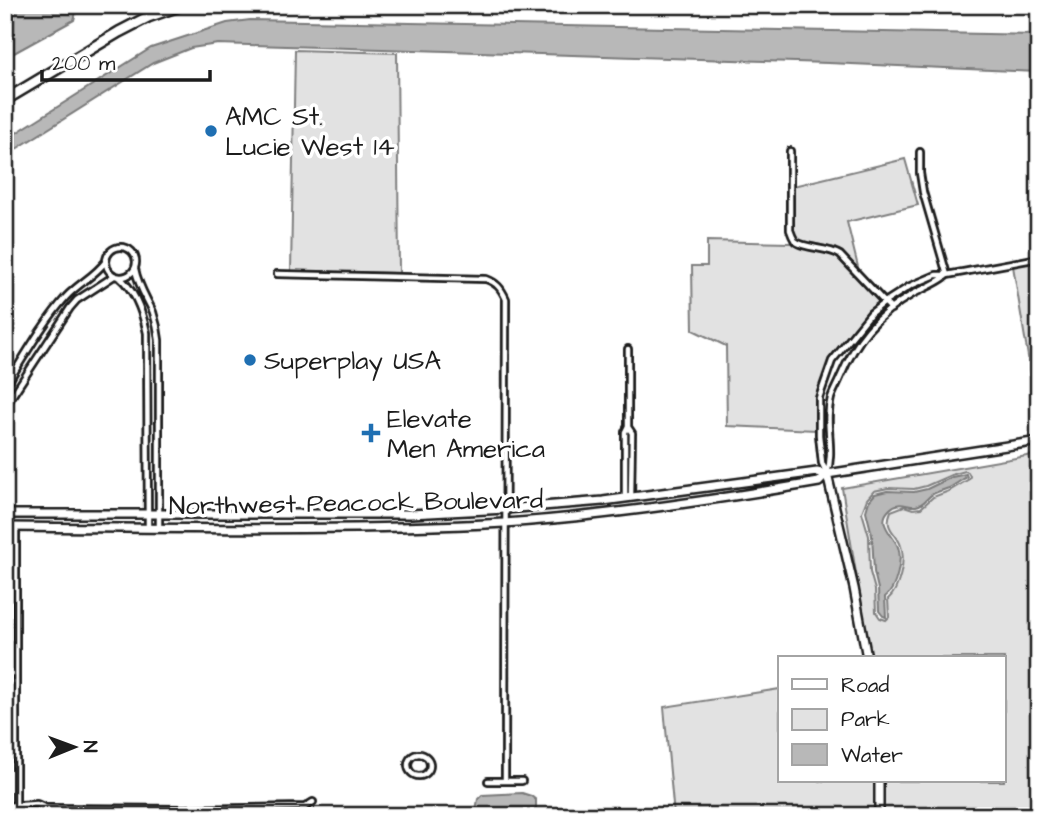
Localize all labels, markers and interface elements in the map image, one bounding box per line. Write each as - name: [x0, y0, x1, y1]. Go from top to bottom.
- scale bar: [42, 38, 210, 82]
- text: 200 m: [52, 49, 116, 78]
- place label: AMC St. Lucie West 14: [225, 99, 395, 165]
- marker: AMC St. Lucie West 14: [203, 123, 219, 139]
- place label: Superplay USA: [264, 343, 442, 381]
- marker: Superplay USA: [242, 352, 258, 368]
- place label: Elevate Men America: [387, 401, 545, 467]
- marker: Elevate Men America: [361, 423, 381, 443]
- street label: Northwest Peacock Boulevard: [169, 482, 543, 524]
- legend: [778, 656, 1006, 782]
- text: Road: [841, 671, 889, 700]
- text: Park: [841, 705, 890, 734]
- north arrow: [38, 712, 108, 782]
- text: N: [76, 741, 103, 753]
- text: Water: [841, 741, 903, 770]

